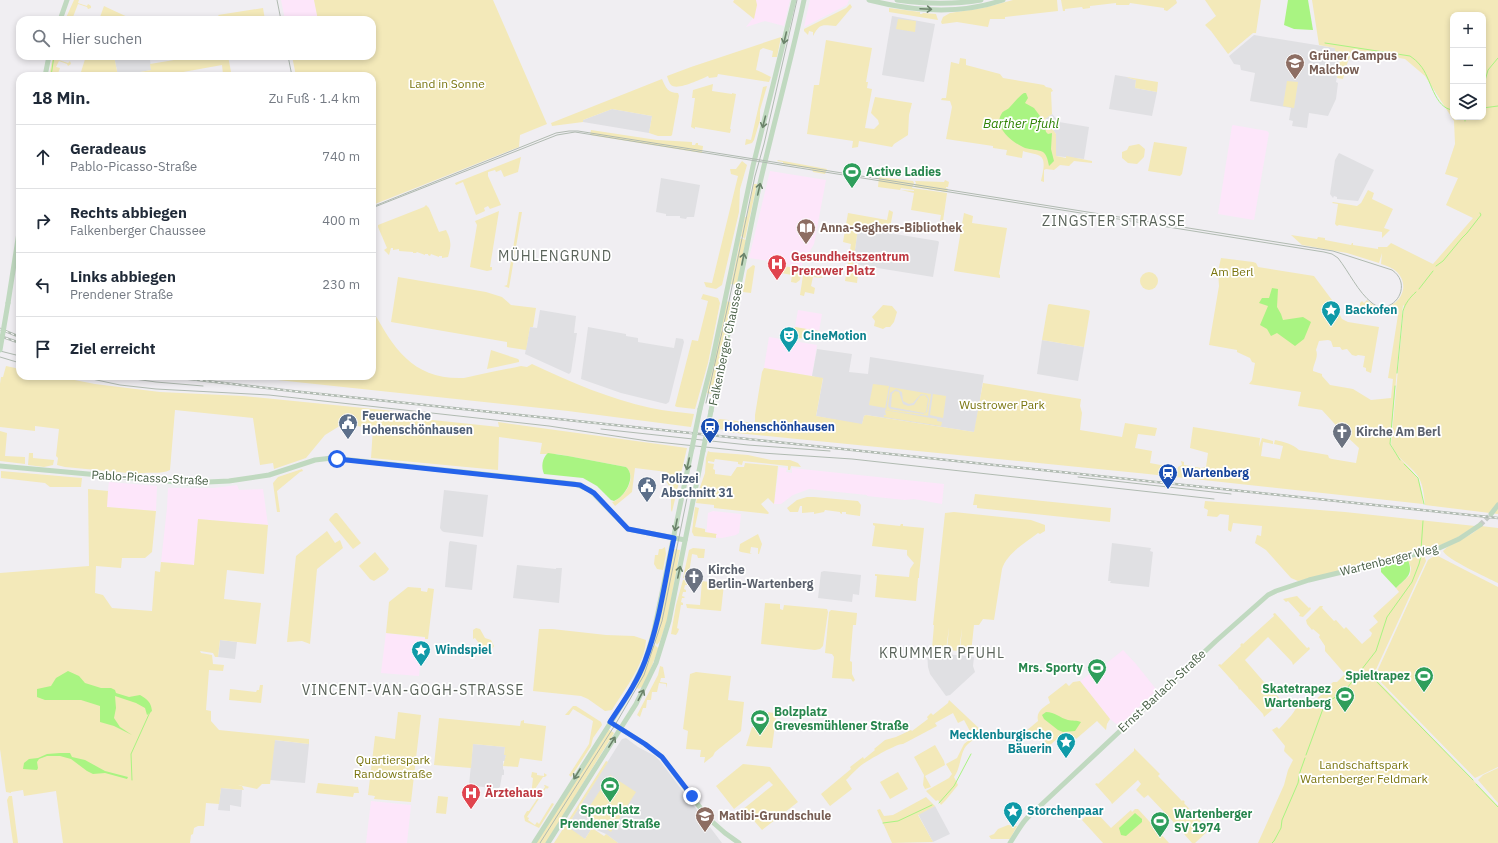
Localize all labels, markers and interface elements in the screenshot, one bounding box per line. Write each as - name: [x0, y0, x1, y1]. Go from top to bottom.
- one-way arrow: [919, 6, 932, 13]
- map controls: [1450, 12, 1486, 120]
- button: +: [1450, 12, 1486, 48]
- search box: [16, 16, 376, 60]
- icon: search: [30, 27, 52, 49]
- text: Hier suchen: [62, 29, 142, 48]
- one-way arrow: [780, 31, 788, 44]
- place label: Grüner Campus Malchow: [1309, 48, 1397, 77]
- button: −: [1450, 48, 1486, 84]
- school or university icon: Grüner Campus Malchow: [1284, 52, 1306, 80]
- park label: Land in Sonne: [409, 76, 485, 91]
- button: layers: [1450, 84, 1486, 120]
- text: 18 Min.: [32, 87, 91, 109]
- text: Zu Fuß · 1.4 km: [269, 90, 360, 107]
- one-way arrow: [760, 115, 767, 128]
- water label: Barther Pfuhl: [983, 115, 1060, 132]
- text: Geradeaus: [70, 139, 146, 158]
- icon: ahead: [32, 146, 54, 168]
- text: 740 m: [322, 148, 360, 165]
- text: Pablo-Picasso-Straße: [70, 158, 197, 175]
- sports icon: Active Ladies: [841, 161, 863, 189]
- place label: Active Ladies: [866, 164, 941, 179]
- one-way arrow: [755, 183, 763, 196]
- text: Rechts abbiegen: [70, 203, 187, 222]
- icon: right: [32, 210, 54, 232]
- text: 400 m: [322, 212, 360, 229]
- district label: ZINGSTER STRASSE: [1042, 212, 1186, 230]
- library icon: Anna-Seghers-Bibliothek: [795, 217, 817, 245]
- place label: Anna-Seghers-Bibliothek: [820, 220, 962, 235]
- text: Falkenberger Chaussee: [70, 222, 206, 239]
- district label: MÜHLENGRUND: [498, 247, 612, 265]
- place label: Gesundheitszentrum Prerower Platz: [791, 249, 909, 278]
- one-way arrow: [740, 252, 748, 265]
- hospital icon: Gesundheitszentrum Prerower Platz: [766, 253, 788, 281]
- park label: Am Berl: [1210, 264, 1254, 279]
- text: Links abbiegen: [70, 267, 176, 286]
- icon: left: [32, 274, 54, 296]
- text: 230 m: [322, 276, 360, 293]
- street label: Falkenberger Chaussee: [705, 281, 746, 407]
- text: Prendener Straße: [70, 286, 173, 303]
- place icon: Backofen: [1320, 299, 1342, 327]
- place label: Backofen: [1345, 302, 1398, 317]
- theatre icon: CineMotion: [778, 325, 800, 353]
- place label: CineMotion: [803, 328, 867, 343]
- icon: arrive: [32, 338, 54, 360]
- text: Ziel erreicht: [70, 339, 156, 358]
- park label: Wustrower Park: [959, 397, 1046, 412]
- place label: Feuerwache Hohenschönhausen: [362, 408, 473, 437]
- public building icon: Feuerwache Hohenschönhausen: [337, 412, 359, 440]
- station icon: Hohenschönhausen: [699, 416, 721, 444]
- place label: Hohenschönhausen: [724, 419, 835, 434]
- church icon: Kirche Am Berl: [1331, 421, 1353, 449]
- place label: Kirche Am Berl: [1356, 424, 1441, 439]
- route start: [328, 450, 346, 468]
- one-way arrow: [684, 457, 692, 470]
- station icon: Wartenberg: [1157, 462, 1179, 490]
- place label: Wartenberg: [1182, 465, 1249, 480]
- street label: Pablo-Picasso-Straße: [91, 467, 209, 488]
- place label: Polizei Abschnitt 31: [661, 471, 733, 500]
- public building icon: Polizei Abschnitt 31: [636, 475, 658, 503]
- one-way arrow: [672, 518, 680, 531]
- street label: Wartenberger Weg: [1338, 540, 1440, 579]
- place label: Kirche Berlin-Wartenberg: [708, 562, 814, 591]
- one-way arrow: [675, 566, 683, 579]
- church icon: Kirche Berlin-Wartenberg: [683, 566, 705, 594]
- place icon: Windspiel: [410, 639, 432, 667]
- place label: Windspiel: [435, 642, 492, 657]
- district label: KRUMMER PFUHL: [879, 644, 1005, 662]
- street label: Ernst-Barlach-Straße: [1115, 646, 1209, 735]
- sports icon: Mrs. Sporty: [1086, 657, 1108, 685]
- place label: Mrs. Sporty: [1018, 660, 1084, 675]
- sports icon: Spieltrapez: [1413, 665, 1435, 693]
- place label: Spieltrapez: [1345, 668, 1410, 683]
- district label: VINCENT-VAN-GOGH-STRASSE: [302, 681, 524, 699]
- place label: Skatetrapez Wartenberg: [1262, 681, 1331, 710]
- sports icon: Skatetrapez Wartenberg: [1334, 685, 1356, 713]
- one-way arrow: [638, 689, 645, 701]
- place label: Bolzplatz Grevesmühlener Straße: [774, 704, 909, 733]
- sports icon: Bolzplatz Grevesmühlener Straße: [749, 708, 771, 736]
- place label: Mecklenburgische Bäuerin: [949, 727, 1052, 756]
- place icon: Mecklenburgische Bäuerin: [1055, 731, 1077, 759]
- one-way arrow: [608, 737, 616, 748]
- park label: Quartierspark Randowstraße: [354, 752, 433, 781]
- park label: Landschaftspark Wartenberger Feldmark: [1300, 757, 1428, 786]
- one-way arrow: [573, 768, 581, 780]
- sports icon: Sportplatz Prendener Straße: [599, 775, 621, 803]
- hospital icon: Ärztehaus: [460, 782, 482, 810]
- place label: Ärztehaus: [485, 785, 543, 800]
- route end: [683, 787, 701, 805]
- place icon: Storchenpaar: [1002, 800, 1024, 828]
- place label: Sportplatz Prendener Straße: [560, 802, 661, 831]
- place label: Storchenpaar: [1027, 803, 1104, 818]
- school or university icon: Matibi-Grundschule: [694, 805, 716, 833]
- place label: Wartenberger SV 1974: [1174, 806, 1253, 835]
- place label: Matibi-Grundschule: [719, 808, 832, 823]
- sports icon: Wartenberger SV 1974: [1149, 810, 1171, 838]

